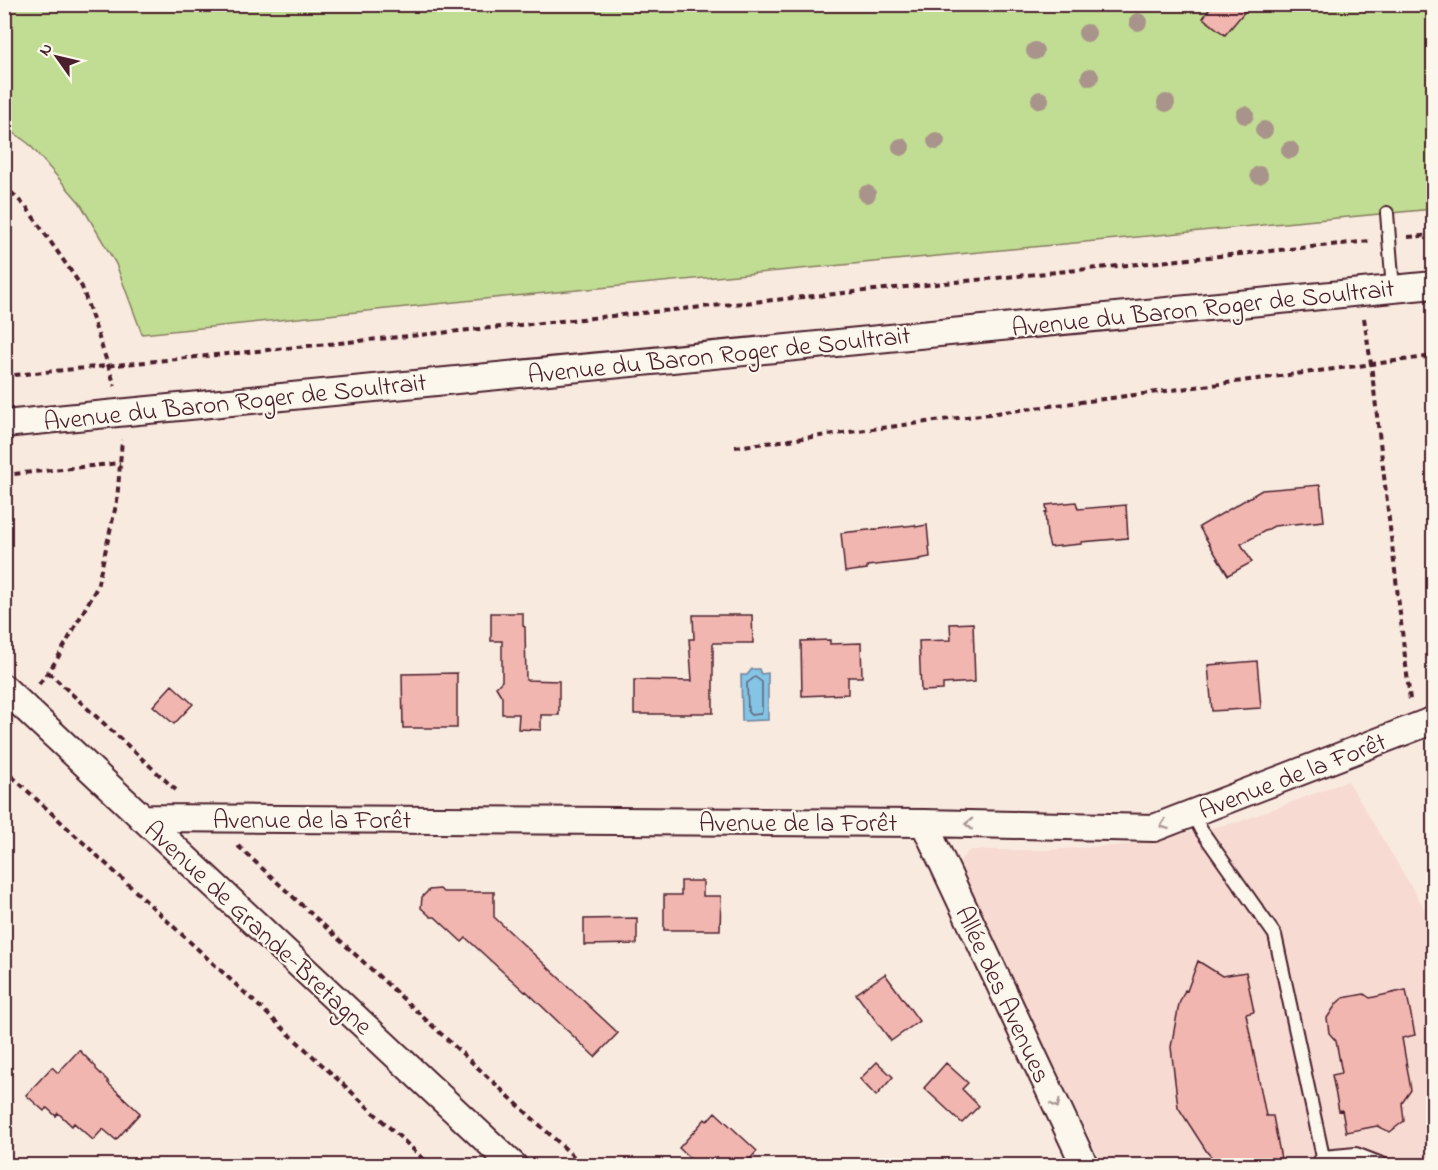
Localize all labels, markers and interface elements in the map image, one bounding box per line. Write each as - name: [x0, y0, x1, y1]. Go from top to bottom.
- north arrow: [27, 27, 87, 87]
- text: N: [33, 38, 59, 61]
- street label: Avenue du Baron Roger de Soultrait: [1010, 271, 1397, 349]
- street label: Avenue du Baron Roger de Soultrait: [526, 318, 913, 396]
- street label: Avenue du Baron Roger de Soultrait: [42, 365, 429, 443]
- street label: Avenue de la Forêt: [1194, 724, 1393, 831]
- street label: Avenue de la Forêt: [213, 803, 411, 841]
- street label: Avenue de la Forêt: [699, 806, 897, 844]
- street label: Avenue de Grande-Bretagne: [134, 813, 380, 1046]
- one-way arrow: [965, 817, 974, 830]
- one-way arrow: [1159, 817, 1169, 830]
- street label: Allée des Avenues: [944, 900, 1059, 1090]
- one-way arrow: [1048, 1097, 1060, 1108]

